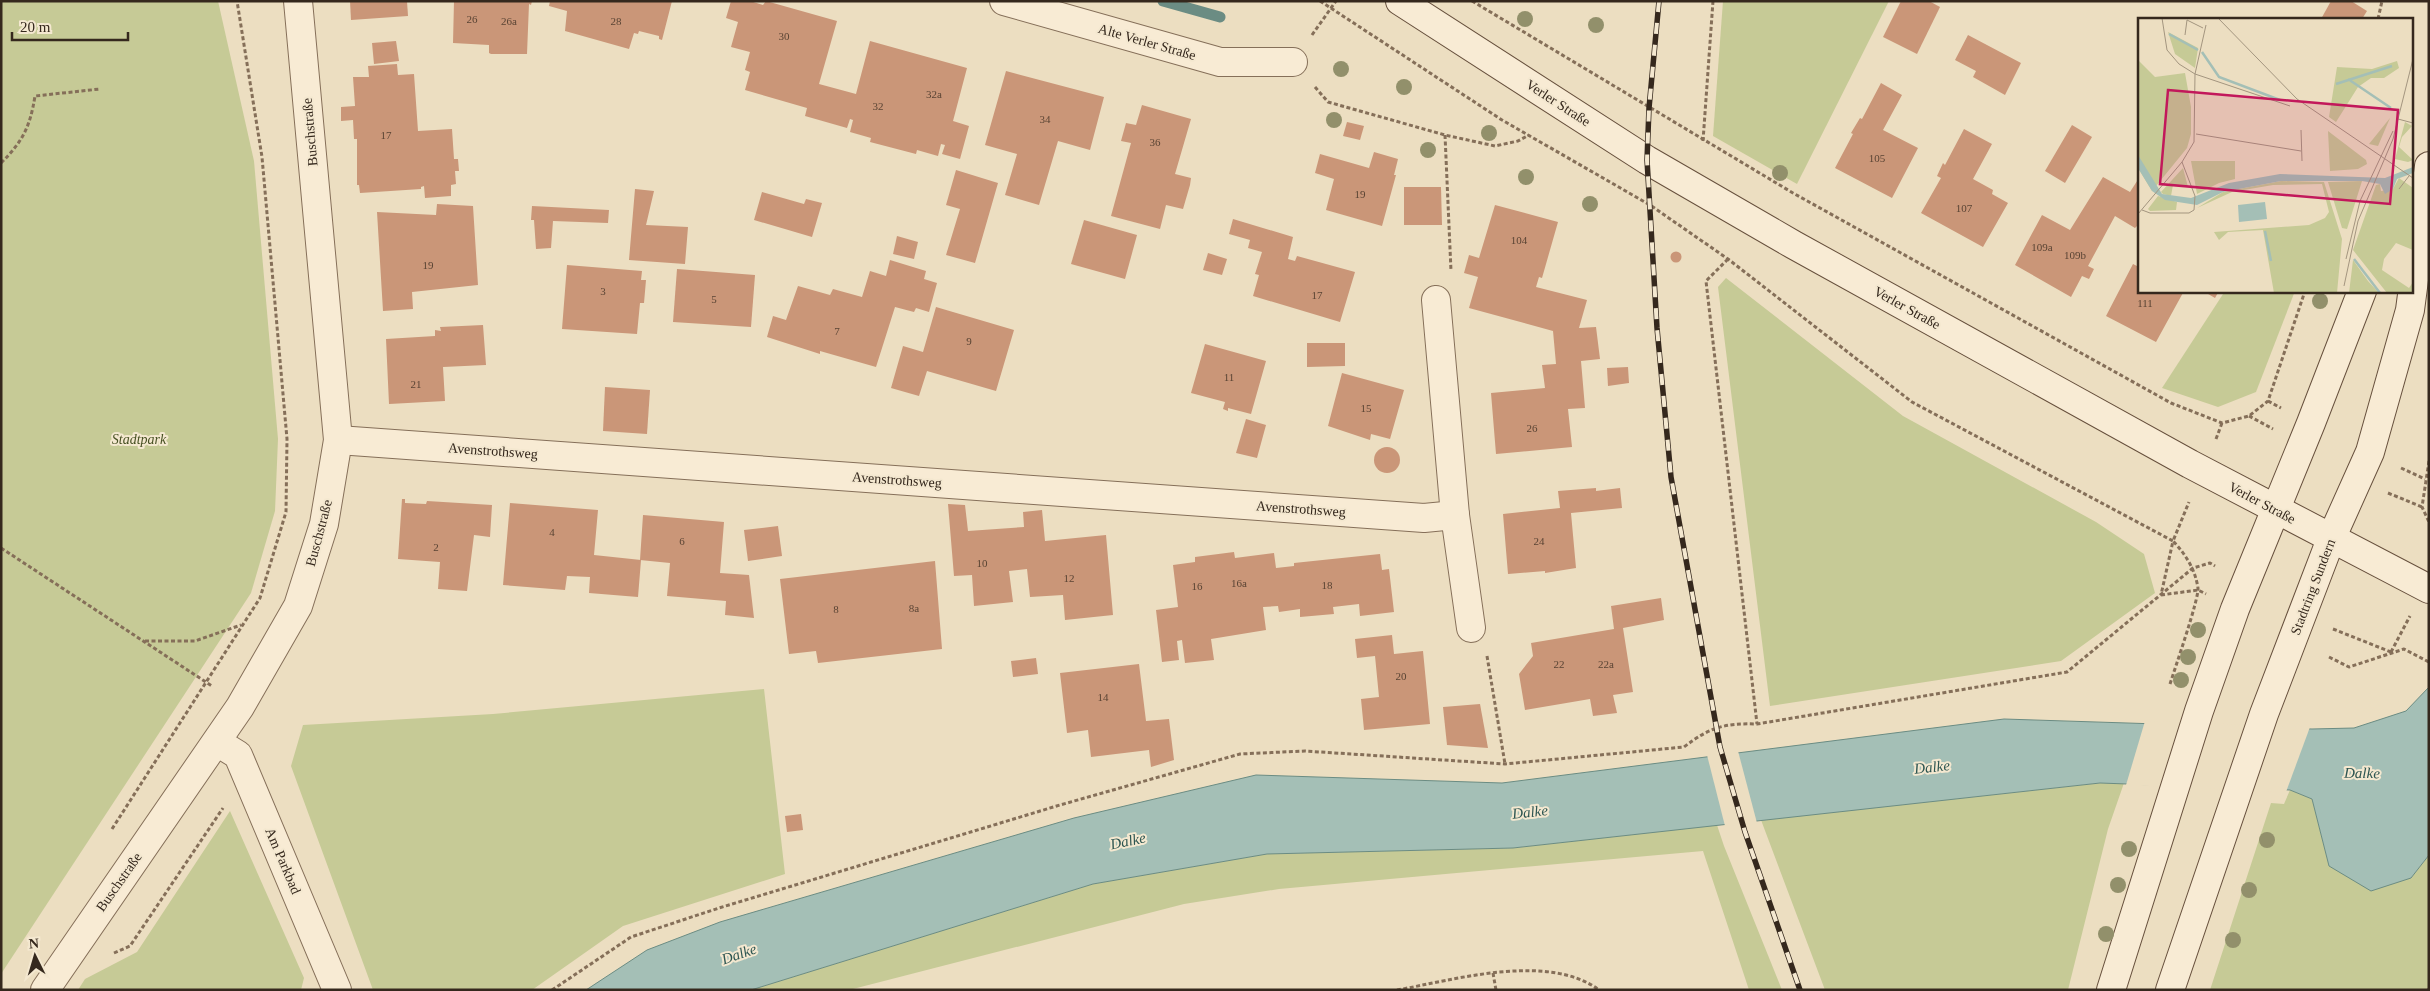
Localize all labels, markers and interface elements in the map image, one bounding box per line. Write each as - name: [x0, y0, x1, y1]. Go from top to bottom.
- scale bar: [12, 10, 129, 42]
- house number: 26: [467, 13, 478, 25]
- house number: 26a: [501, 15, 517, 27]
- house number: 28: [611, 15, 622, 27]
- inset map: [2138, 18, 2412, 292]
- text: 20 m: [20, 19, 51, 35]
- street label: Alte Verler Straße: [1096, 21, 1198, 63]
- house number: 30: [779, 30, 790, 42]
- street label: Verler Straße: [1523, 77, 1593, 129]
- house number: 32a: [926, 88, 942, 100]
- street label: Buschstraße: [300, 97, 320, 167]
- house number: 32: [873, 100, 884, 112]
- house number: 34: [1040, 113, 1051, 125]
- house number: 17: [381, 129, 392, 141]
- house number: 36: [1150, 136, 1161, 148]
- house number: 105: [1869, 152, 1886, 164]
- house number: 19: [1355, 188, 1366, 200]
- house number: 107: [1956, 202, 1973, 214]
- house number: 104: [1511, 234, 1528, 246]
- house number: 109a: [2031, 241, 2053, 253]
- house number: 109b: [2064, 249, 2087, 261]
- house number: 19: [423, 259, 434, 271]
- street label: Verler Straße: [1871, 284, 1943, 332]
- house number: 3: [600, 285, 606, 297]
- house number: 17: [1312, 289, 1323, 301]
- house number: 5: [711, 293, 717, 305]
- house number: 111: [2137, 297, 2153, 309]
- house number: 7: [834, 325, 840, 337]
- house number: 9: [966, 335, 972, 347]
- house number: 11: [1224, 371, 1234, 383]
- house number: 21: [411, 378, 422, 390]
- house number: 15: [1361, 402, 1372, 414]
- house number: 26: [1527, 422, 1538, 434]
- park label: Stadtpark: [112, 432, 167, 447]
- street label: Avenstrothsweg: [448, 440, 538, 462]
- street label: Avenstrothsweg: [852, 469, 942, 491]
- street label: Verler Straße: [2226, 479, 2298, 527]
- street label: Buschstraße: [303, 498, 335, 568]
- street label: Avenstrothsweg: [1256, 498, 1346, 520]
- house number: 4: [549, 526, 555, 538]
- house number: 6: [679, 535, 685, 547]
- house number: 24: [1534, 535, 1545, 547]
- street label: Stadtring Sundern: [2288, 537, 2338, 637]
- house number: 2: [433, 541, 439, 553]
- house number: 10: [977, 557, 988, 569]
- house number: 12: [1064, 572, 1075, 584]
- house number: 16a: [1231, 577, 1247, 589]
- house number: 18: [1322, 579, 1333, 591]
- house number: 16: [1192, 580, 1203, 592]
- house number: 8a: [909, 602, 919, 614]
- house number: 8: [833, 603, 839, 615]
- house number: 22: [1554, 658, 1565, 670]
- house number: 22a: [1598, 658, 1614, 670]
- house number: 20: [1396, 670, 1407, 682]
- house number: 14: [1098, 691, 1109, 703]
- water label: Dalke: [1912, 757, 1951, 777]
- water label: Dalke: [2343, 765, 2380, 781]
- water label: Dalke: [1510, 802, 1549, 822]
- street label: Am Parkbad: [262, 826, 304, 896]
- water label: Dalke: [1108, 829, 1148, 853]
- street label: Buschstraße: [93, 850, 145, 914]
- north arrow: [10, 931, 60, 981]
- text: N: [28, 936, 40, 951]
- water label: Dalke: [719, 940, 759, 968]

